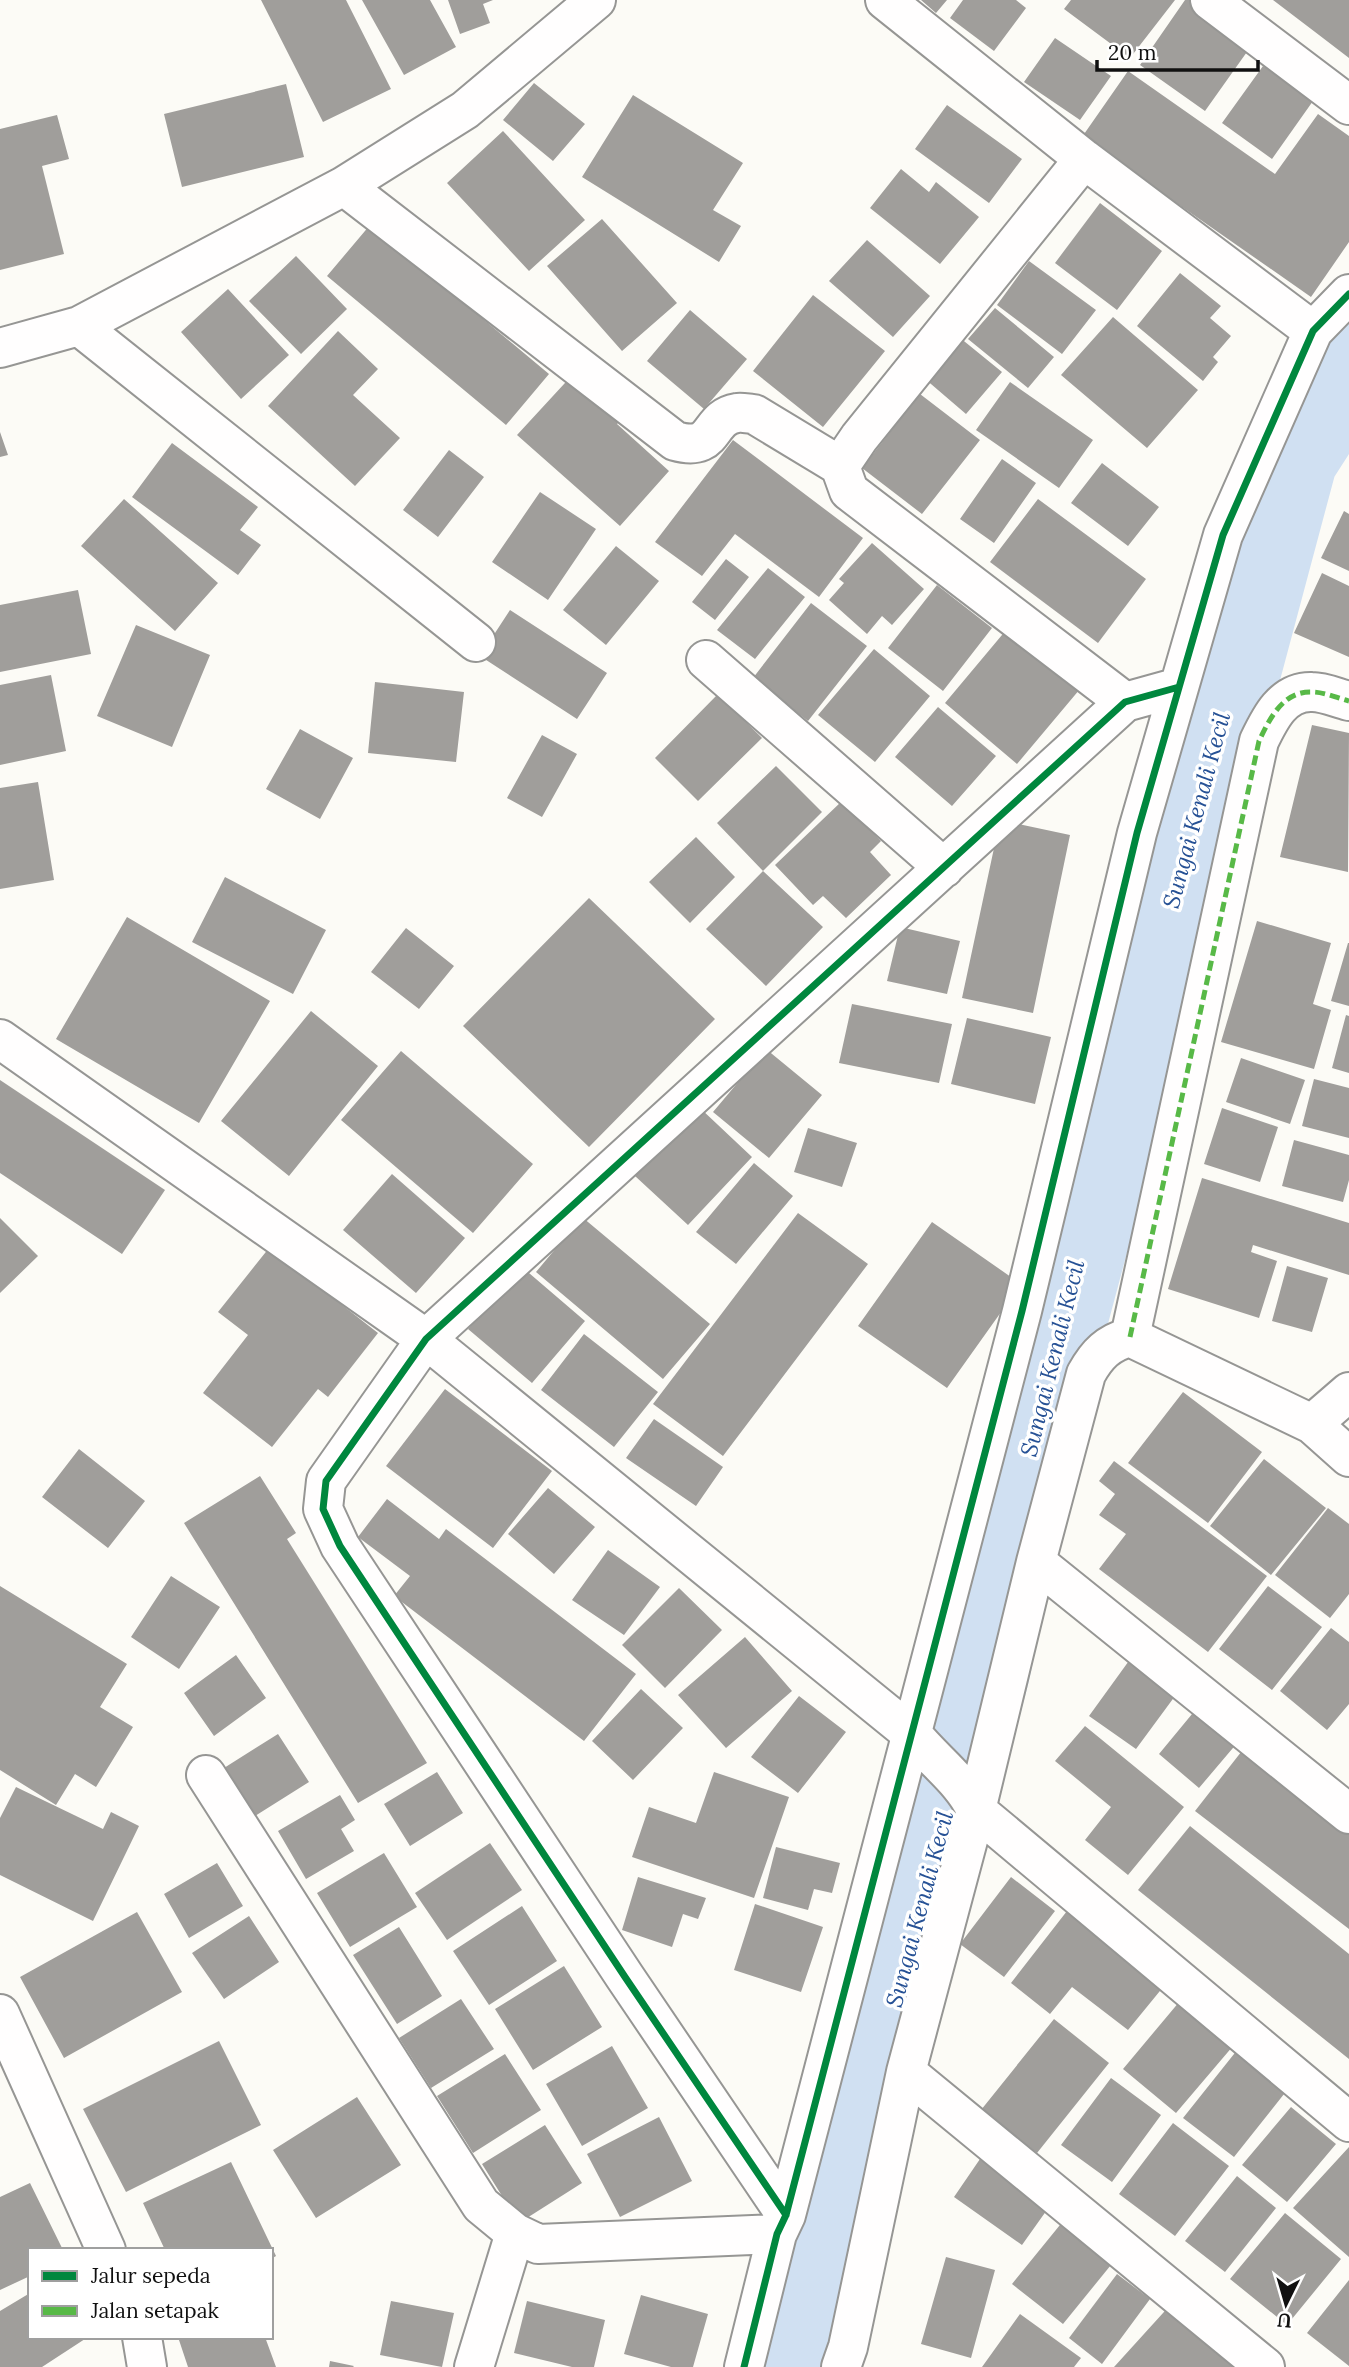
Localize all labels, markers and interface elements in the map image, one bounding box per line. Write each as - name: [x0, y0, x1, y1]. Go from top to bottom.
- scale bar: [1097, 28, 1258, 72]
- text: 20 m: [1108, 39, 1157, 66]
- water label: Sungai Kenali Kecil: [1156, 708, 1236, 911]
- water label: Sungai Kenali Kecil: [1014, 1256, 1091, 1459]
- water label: Sungai Kenali Kecil: [879, 1807, 959, 2010]
- legend: [28, 2248, 273, 2339]
- text: Jalur sepeda: [90, 2262, 211, 2289]
- north arrow: [1251, 2269, 1321, 2339]
- text: Jalan setapak: [90, 2297, 219, 2324]
- text: U: [1276, 2308, 1293, 2334]

